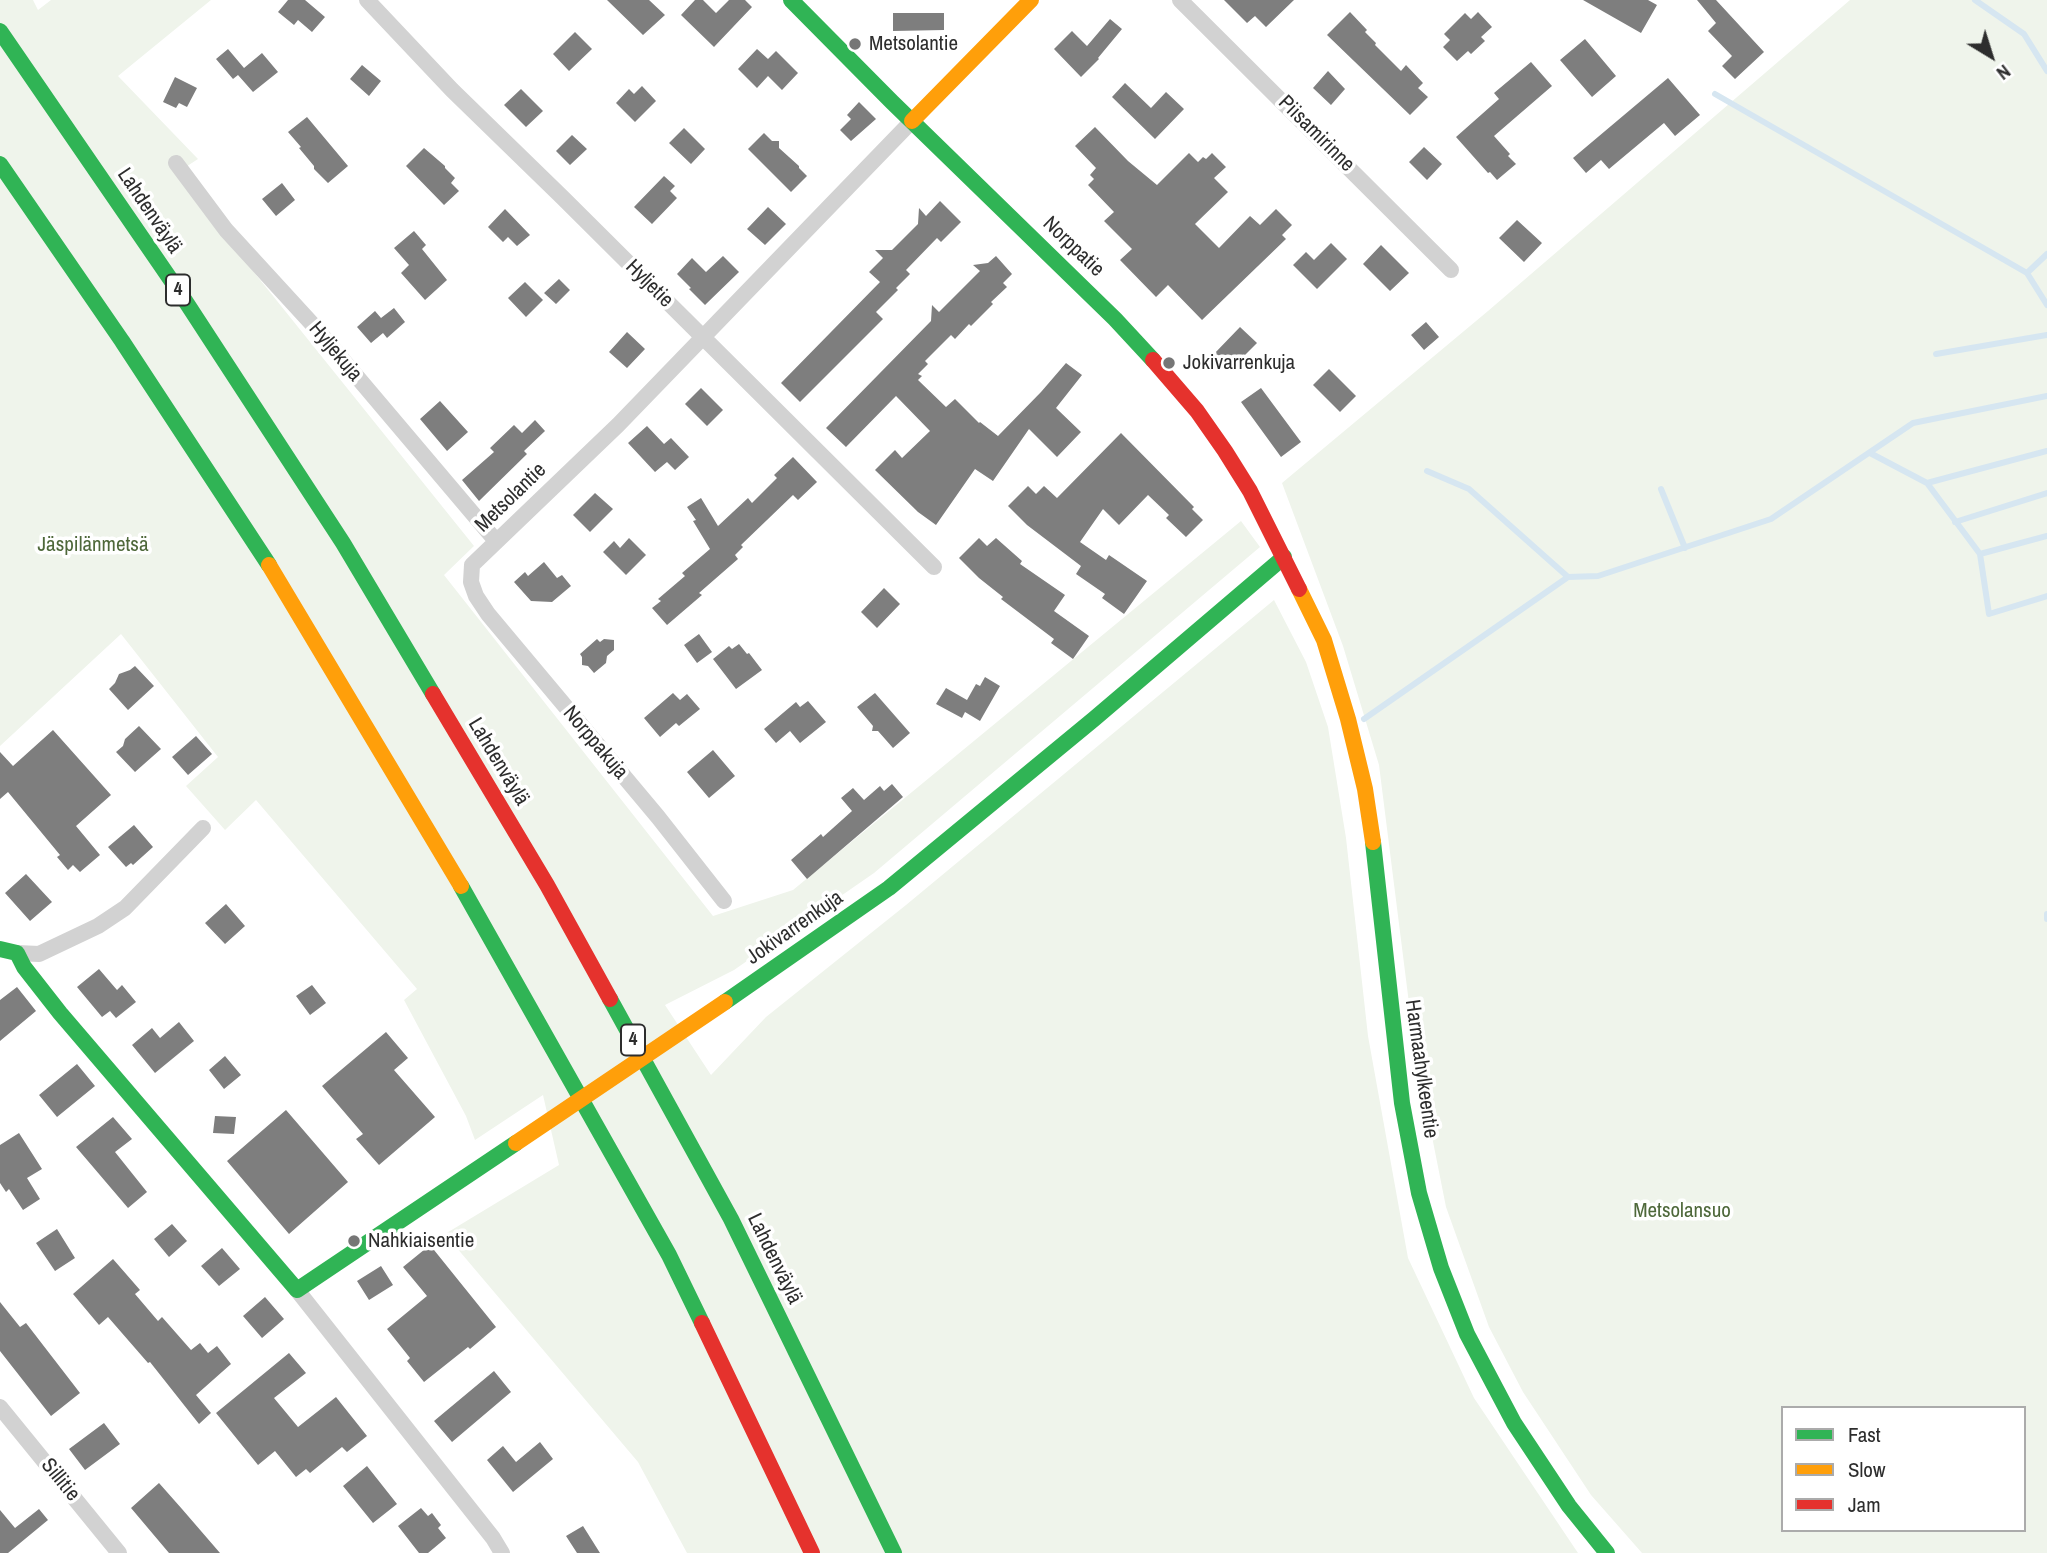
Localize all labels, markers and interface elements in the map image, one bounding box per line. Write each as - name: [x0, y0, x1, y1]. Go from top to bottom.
- north arrow: [1956, 21, 2026, 91]
- place label: Metsolantie: [869, 31, 958, 57]
- marker: Metsolantie: [847, 36, 863, 52]
- text: N: [1991, 59, 2016, 86]
- street label: Piisamirinne: [1273, 91, 1359, 177]
- street label: Lahdenväylä: [111, 163, 187, 259]
- street label: Norppatie: [1037, 212, 1109, 282]
- street label: Hyljetie: [620, 255, 678, 313]
- road number: 4: [166, 274, 190, 306]
- street label: Hyljekuja: [303, 317, 367, 387]
- place label: Jokivarrenkuja: [1183, 350, 1295, 376]
- marker: Jokivarrenkuja: [1161, 355, 1177, 371]
- street label: Metsolantie: [470, 458, 552, 538]
- park label: Jäspilänmetsä: [37, 532, 149, 558]
- street label: Norppakuja: [557, 701, 633, 785]
- street label: Lahdenväylä: [462, 714, 534, 810]
- street label: Jokivarrenkuja: [742, 886, 848, 970]
- street label: Harmaahylkeentie: [1399, 998, 1443, 1140]
- road number: 4: [621, 1024, 645, 1056]
- park label: Metsolansuo: [1633, 1198, 1731, 1224]
- street label: Lahdenväylä: [741, 1210, 807, 1308]
- place label: Nahkiaisentie: [368, 1228, 474, 1254]
- marker: Nahkiaisentie: [346, 1233, 362, 1249]
- legend: [1781, 1406, 2026, 1532]
- text: Fast: [1848, 1420, 1881, 1449]
- street label: Sillitie: [35, 1453, 85, 1507]
- text: Slow: [1848, 1455, 1885, 1484]
- text: Jam: [1848, 1490, 1881, 1519]

